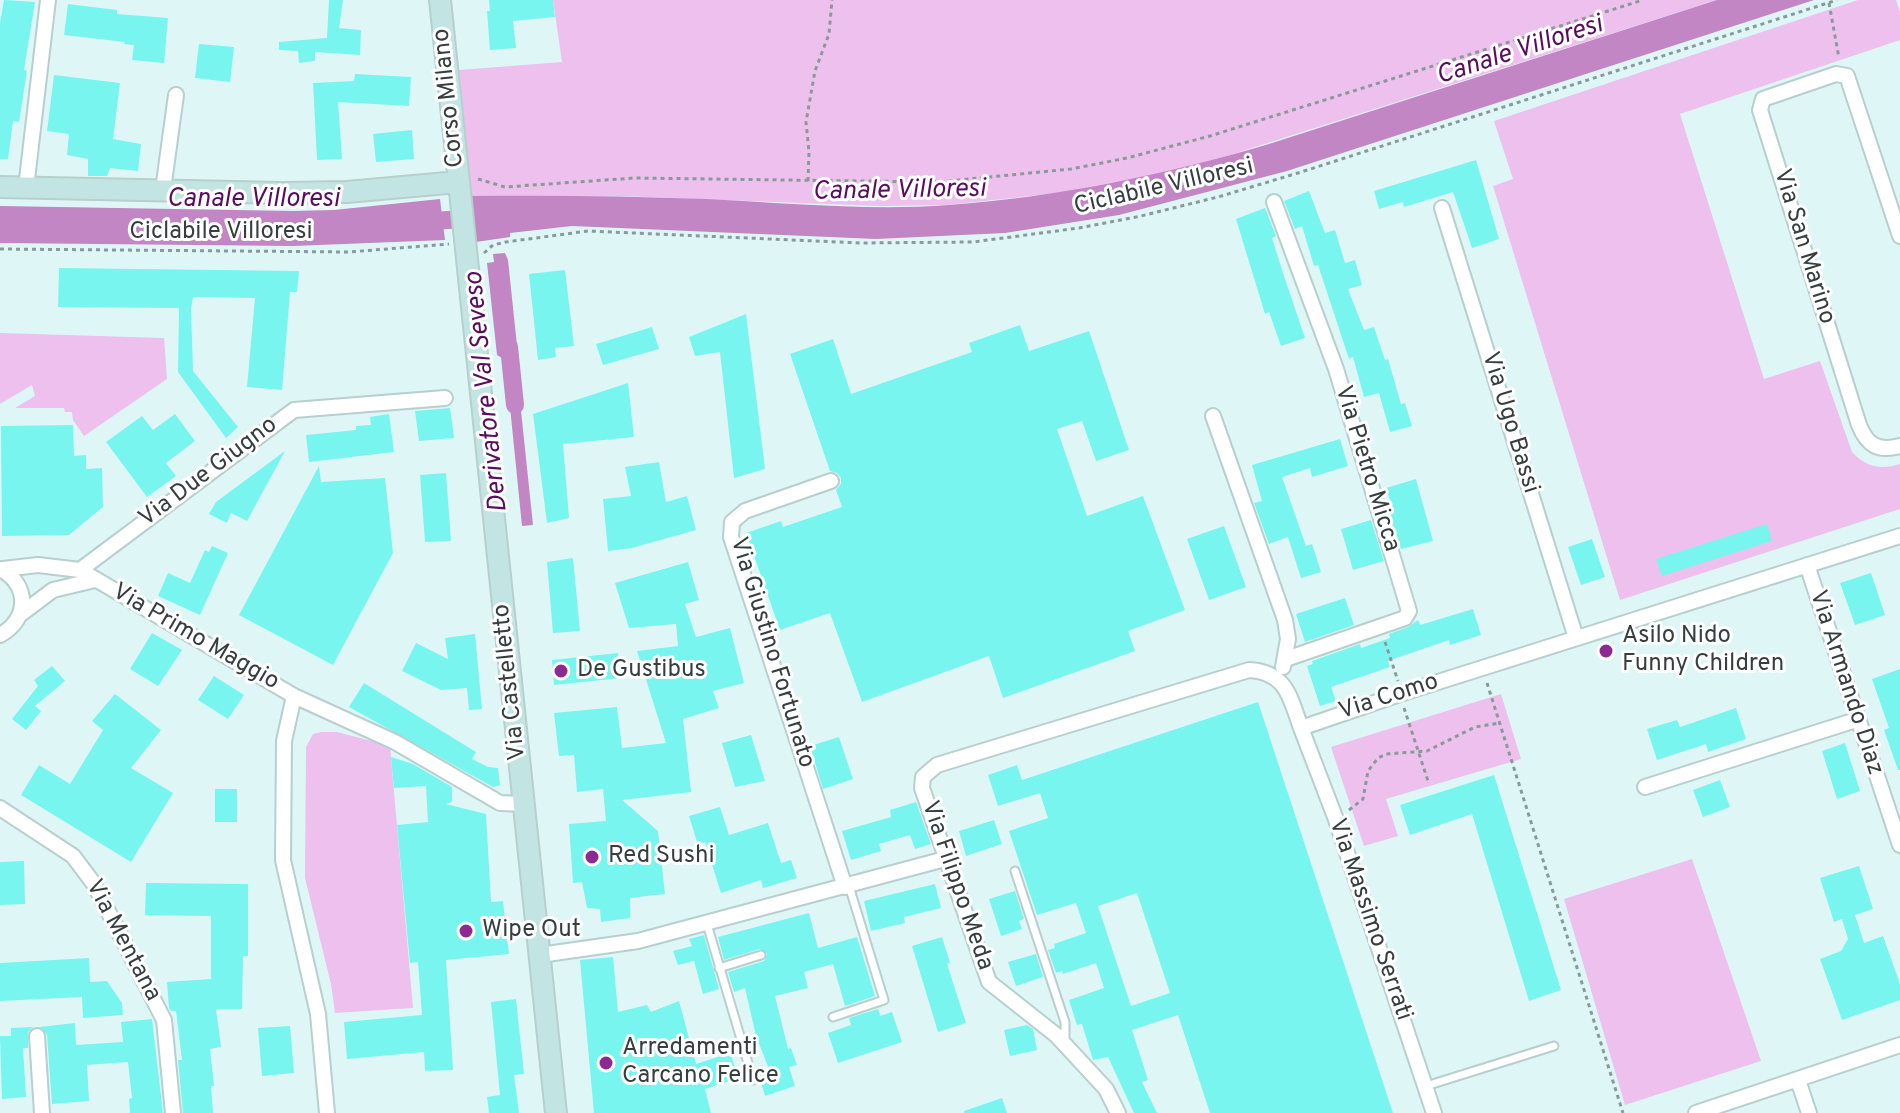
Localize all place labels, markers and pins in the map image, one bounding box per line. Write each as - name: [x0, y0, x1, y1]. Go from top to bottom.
- place label: Asilo Nido Funny Children: [1622, 623, 1784, 679]
- marker: Asilo Nido Funny Children: [1597, 642, 1615, 660]
- place label: De Gustibus: [577, 657, 706, 685]
- marker: De Gustibus: [552, 662, 570, 680]
- place label: Red Sushi: [608, 843, 715, 871]
- marker: Red Sushi: [583, 848, 601, 866]
- place label: Wipe Out: [482, 917, 581, 945]
- marker: Wipe Out: [457, 922, 475, 940]
- place label: Arredamenti Carcano Felice: [622, 1035, 779, 1091]
- marker: Arredamenti Carcano Felice: [597, 1054, 615, 1072]

